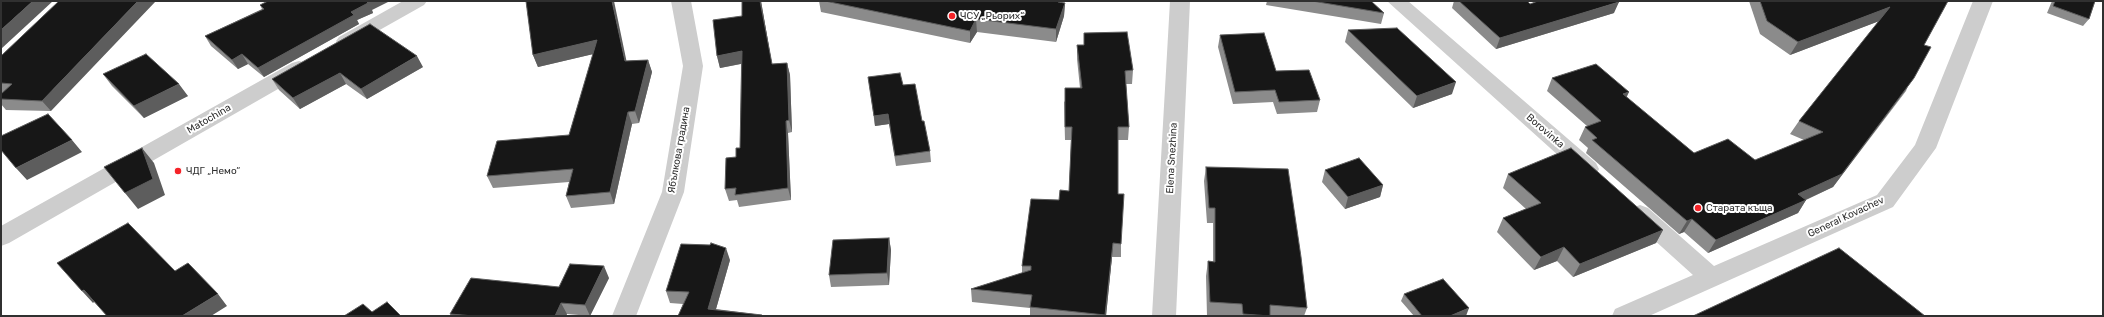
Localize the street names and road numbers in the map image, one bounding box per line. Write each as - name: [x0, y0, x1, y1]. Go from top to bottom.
- street label: Matochina: [185, 102, 233, 136]
- street label: Ябълкова градина: [665, 106, 693, 194]
- street label: Borovinka: [1524, 111, 1566, 151]
- street label: Elena Snezhina: [1164, 122, 1180, 194]
- street label: General Kovachev: [1806, 194, 1886, 240]

